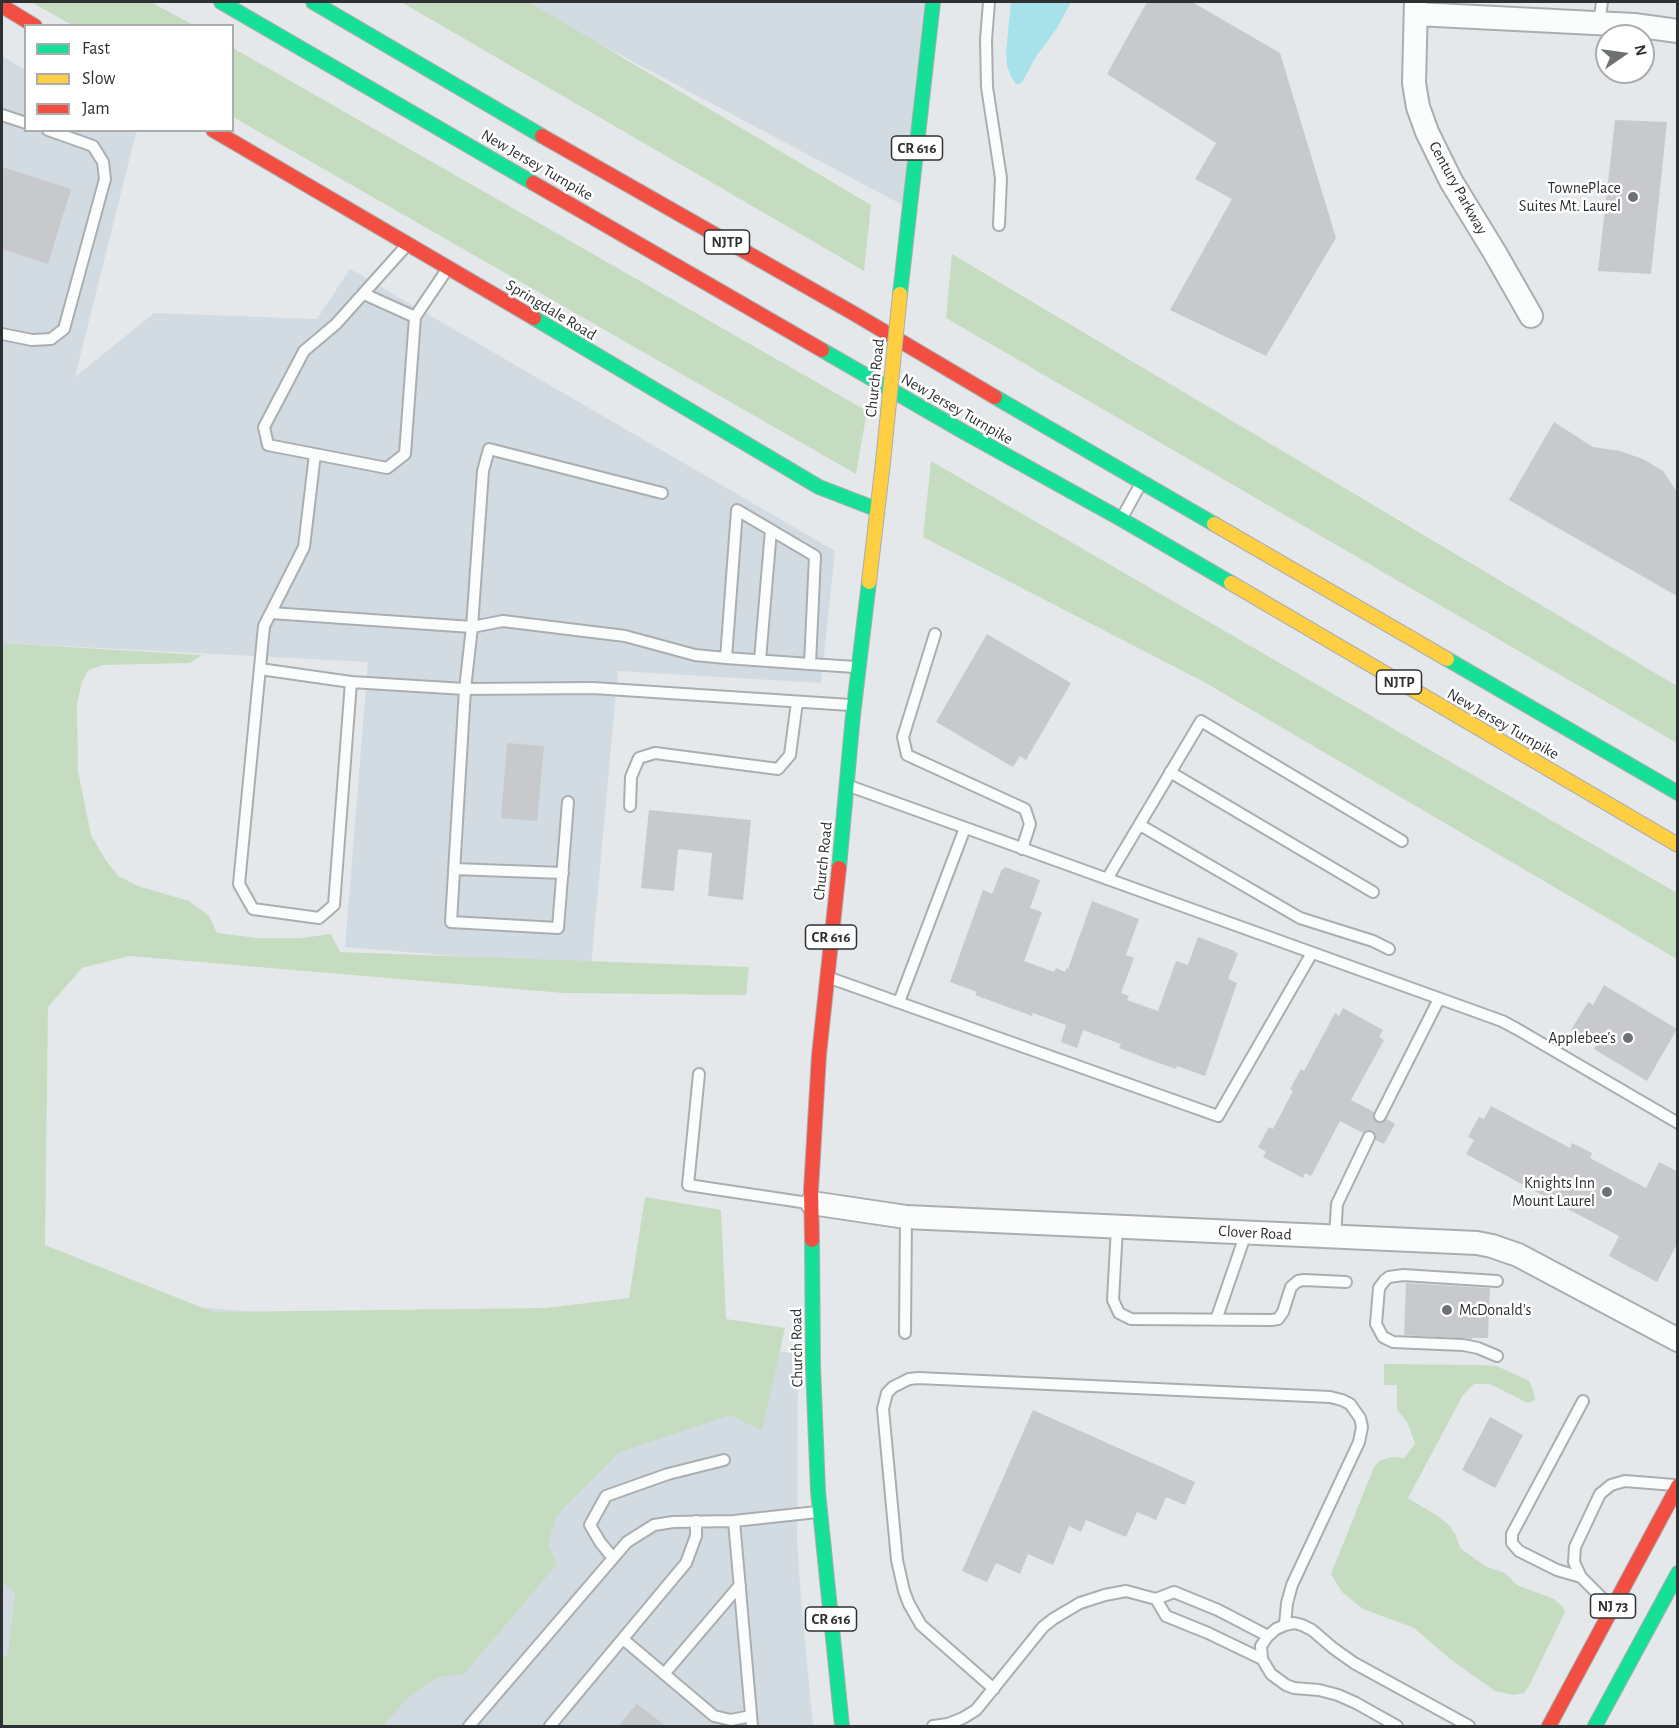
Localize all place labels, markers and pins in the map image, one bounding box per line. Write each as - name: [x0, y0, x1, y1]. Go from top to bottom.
- place label: TownePlace Suites Mt. Laurel: [1519, 178, 1621, 216]
- marker: TownePlace Suites Mt. Laurel: [1626, 190, 1640, 204]
- place label: Applebee's: [1548, 1028, 1616, 1048]
- marker: Applebee's: [1621, 1031, 1635, 1045]
- place label: Knights Inn Mount Laurel: [1512, 1173, 1595, 1211]
- marker: Knights Inn Mount Laurel: [1600, 1185, 1614, 1199]
- place label: McDonald's: [1459, 1300, 1531, 1320]
- marker: McDonald's: [1440, 1303, 1454, 1317]

